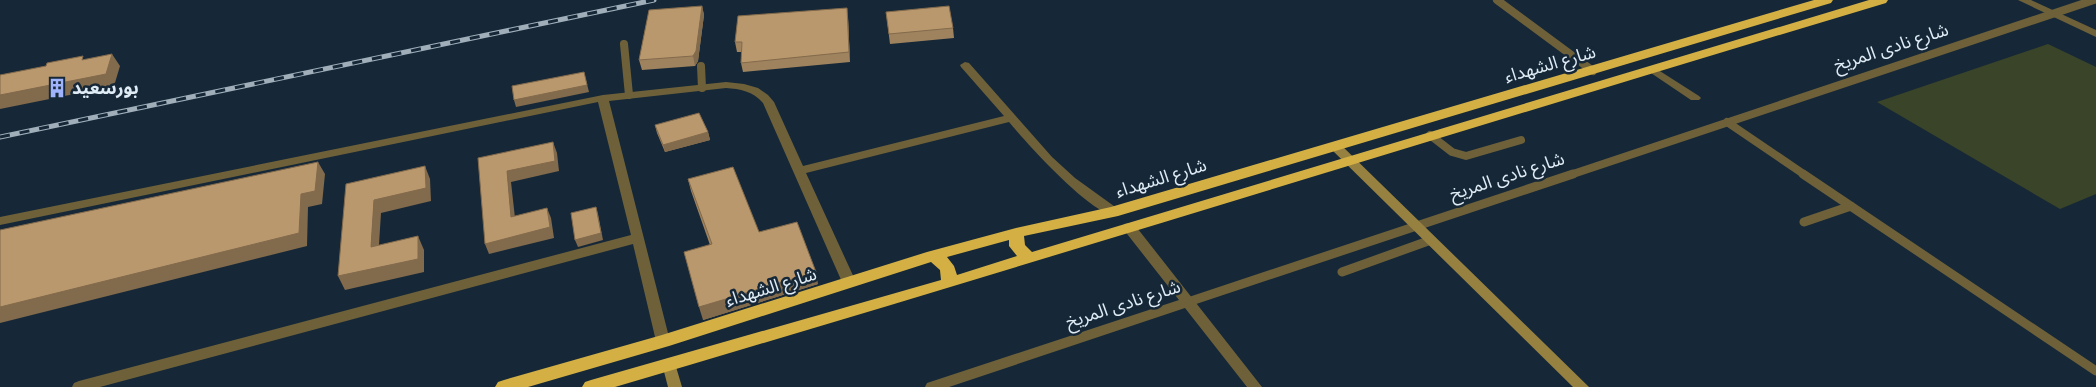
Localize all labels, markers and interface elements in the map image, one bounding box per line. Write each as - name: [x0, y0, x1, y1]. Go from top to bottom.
- street label: شارع نادى المريخ: [1831, 18, 1952, 79]
- street label: شارع الشهداء: [1502, 40, 1599, 90]
- building icon: بورسعيد: [46, 77, 68, 99]
- place label: بورسعيد: [72, 77, 139, 99]
- street label: شارع نادى المريخ: [1447, 147, 1568, 208]
- street label: شارع الشهداء: [1113, 154, 1210, 205]
- street label: شارع الشهداء: [723, 263, 820, 314]
- street label: شارع نادى المريخ: [1063, 275, 1184, 336]

